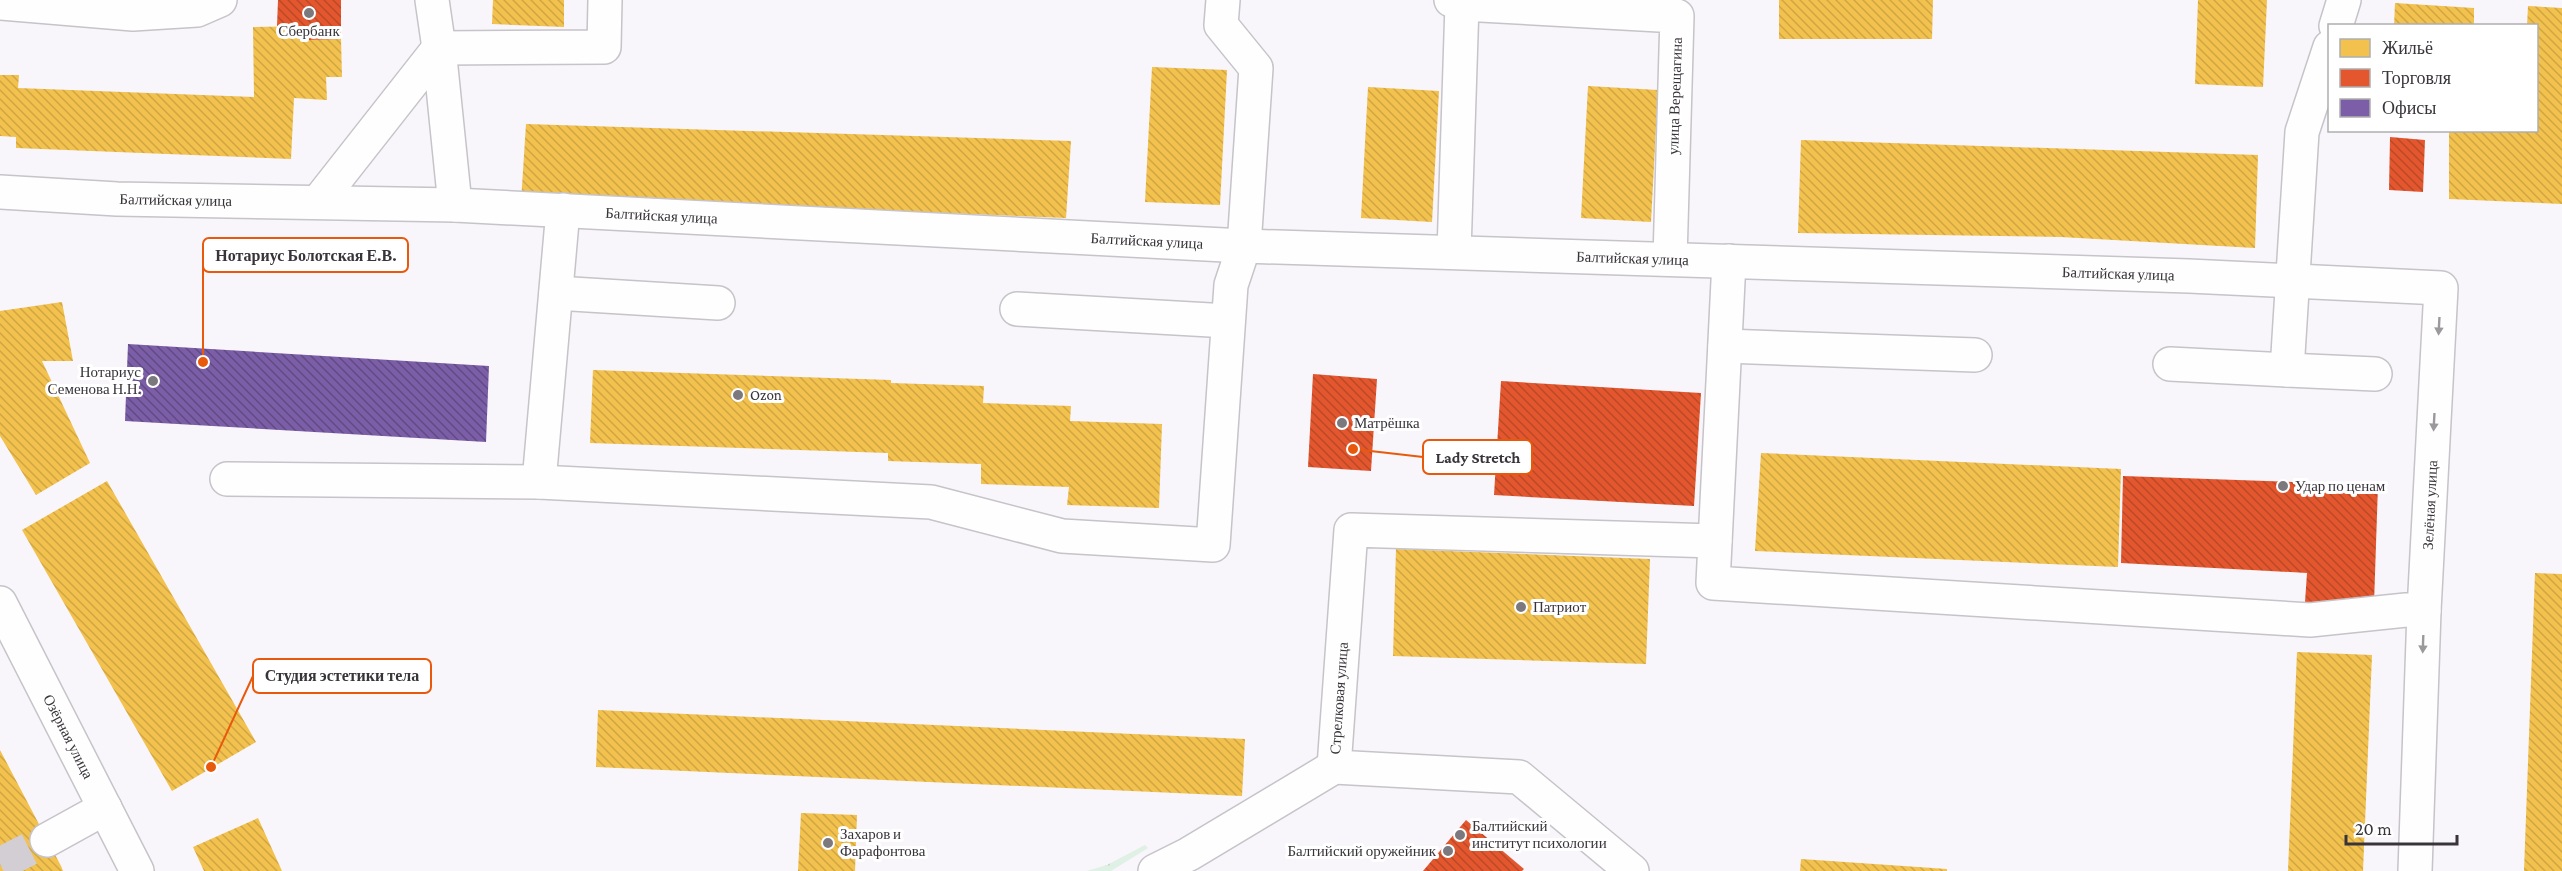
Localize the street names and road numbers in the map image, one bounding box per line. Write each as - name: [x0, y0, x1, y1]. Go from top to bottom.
- street label: улица Верещагина: [1665, 37, 1685, 155]
- street label: Балтийская улица: [119, 191, 233, 209]
- street label: Балтийская улица: [605, 205, 719, 227]
- street label: Балтийская улица: [1090, 230, 1204, 252]
- street label: Балтийская улица: [1576, 249, 1689, 268]
- street label: Балтийская улица: [2062, 264, 2175, 284]
- street label: Зелёная улица: [2420, 459, 2440, 550]
- street label: Стрелковая улица: [1327, 641, 1351, 755]
- street label: Озёрная улица: [40, 692, 97, 782]

